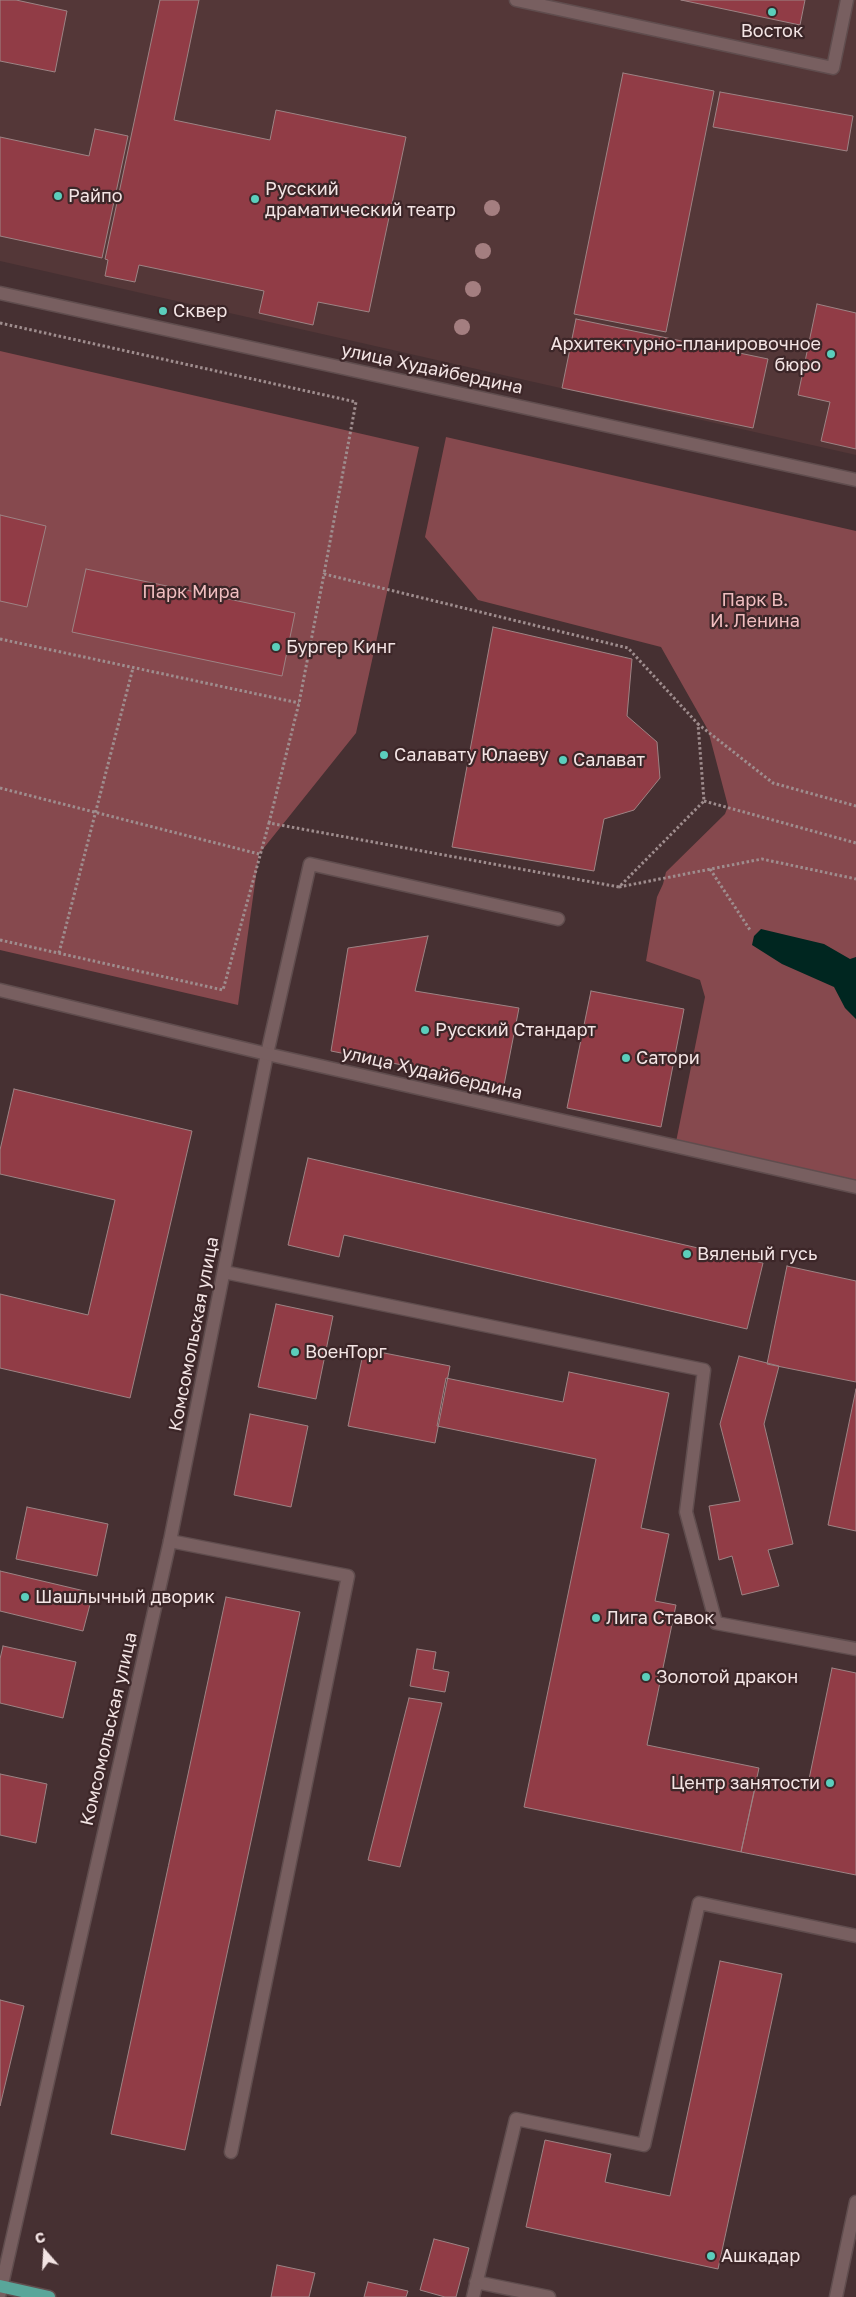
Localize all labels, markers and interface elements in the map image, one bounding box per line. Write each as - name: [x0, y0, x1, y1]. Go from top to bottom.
- marker: Восток: [766, 6, 778, 18]
- place label: Восток: [741, 20, 803, 42]
- place label: Русский драматический театр: [265, 178, 456, 220]
- place label: Райпо: [68, 185, 123, 207]
- marker: Райпо: [52, 190, 64, 202]
- marker: Русский драматический театр: [249, 193, 261, 205]
- place label: Сквер: [173, 300, 227, 322]
- marker: Сквер: [157, 305, 169, 317]
- place label: Архитектурно-планировочное бюро: [550, 333, 821, 376]
- street label: улица Худайбердина: [339, 339, 525, 399]
- marker: Архитектурно-планировочное бюро: [825, 348, 837, 360]
- park label: Парк Мира: [142, 581, 240, 603]
- park label: Парк В. И. Ленина: [710, 589, 800, 632]
- place label: Бургер Кинг: [286, 636, 396, 658]
- marker: Бургер Кинг: [270, 641, 282, 653]
- place label: Салавату Юлаеву: [394, 744, 549, 766]
- marker: Салавату Юлаеву: [378, 749, 390, 761]
- place label: Салават: [573, 749, 645, 771]
- marker: Салават: [557, 754, 569, 766]
- place label: Русский Стандарт: [435, 1019, 596, 1041]
- marker: Русский Стандарт: [419, 1024, 431, 1036]
- street label: улица Худайбердина: [339, 1042, 525, 1104]
- place label: Сатори: [636, 1047, 700, 1069]
- marker: Сатори: [620, 1052, 632, 1064]
- street label: Комсомольская улица: [165, 1235, 223, 1433]
- place label: Вяленый гусь: [697, 1243, 817, 1265]
- marker: Вяленый гусь: [681, 1248, 693, 1260]
- place label: ВоенТорг: [305, 1341, 387, 1363]
- marker: ВоенТорг: [289, 1346, 301, 1358]
- place label: Шашлычный дворик: [35, 1586, 215, 1608]
- marker: Шашлычный дворик: [19, 1591, 31, 1603]
- place label: Лига Ставок: [606, 1607, 715, 1629]
- marker: Лига Ставок: [590, 1612, 602, 1624]
- street label: Комсомольская улица: [76, 1630, 142, 1828]
- place label: Золотой дракон: [656, 1666, 798, 1688]
- marker: Золотой дракон: [640, 1671, 652, 1683]
- place label: Центр занятости: [671, 1772, 820, 1794]
- marker: Центр занятости: [824, 1777, 836, 1789]
- north arrow: [20, 2227, 70, 2277]
- text: С: [32, 2228, 47, 2247]
- place label: Ашкадар: [721, 2245, 800, 2267]
- marker: Ашкадар: [705, 2250, 717, 2262]

